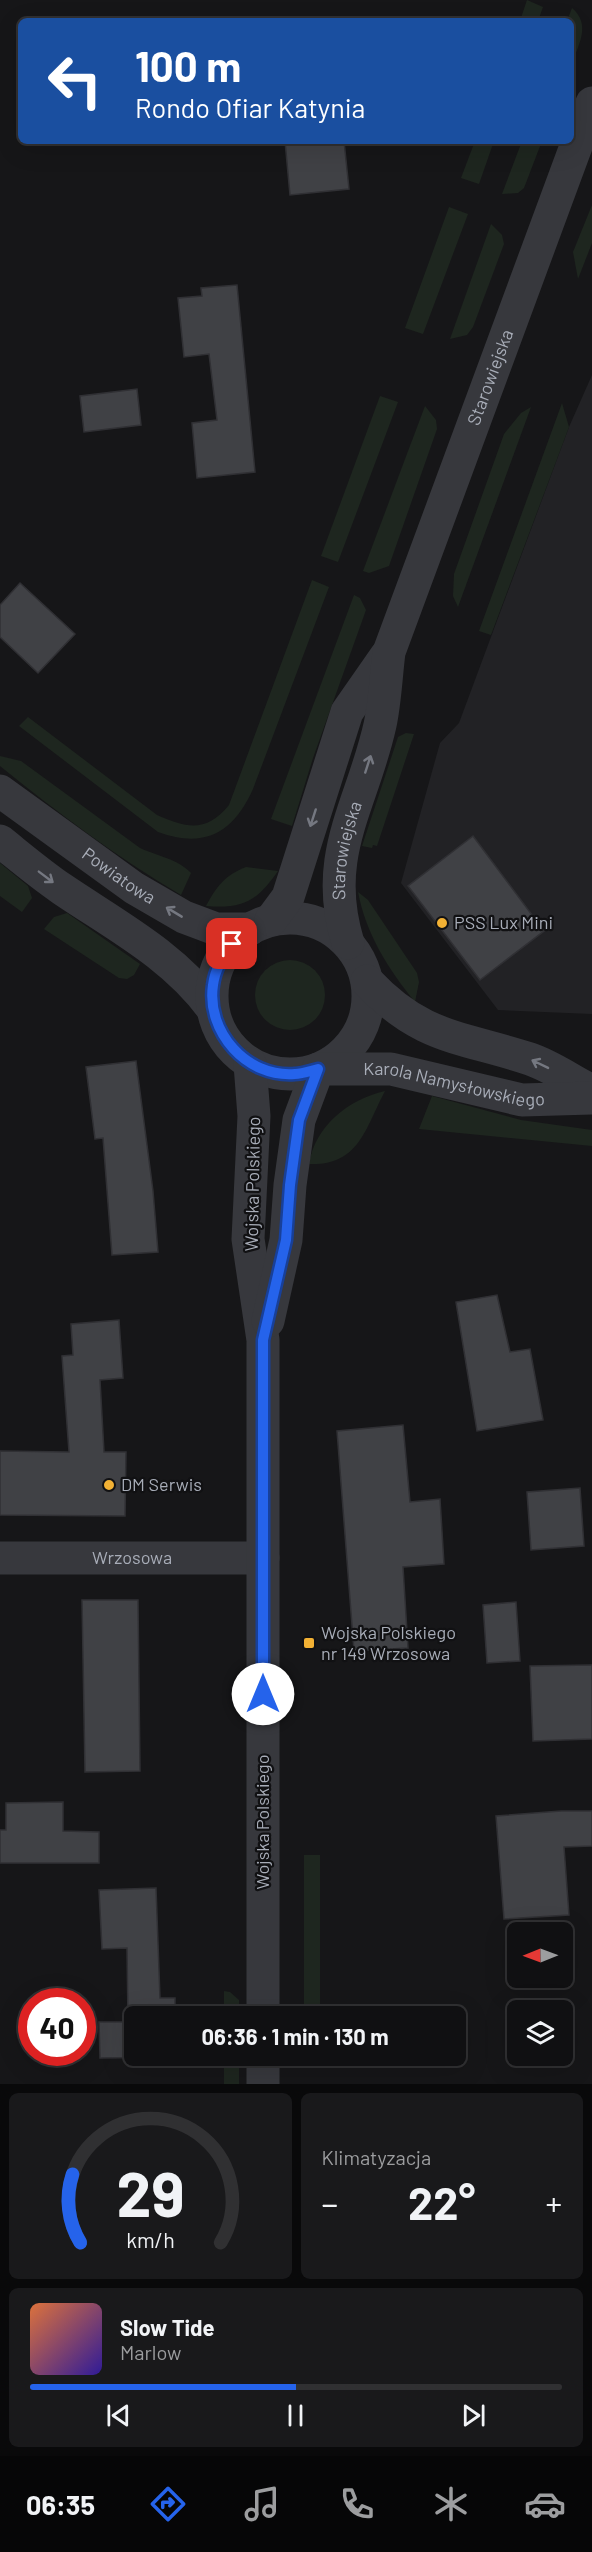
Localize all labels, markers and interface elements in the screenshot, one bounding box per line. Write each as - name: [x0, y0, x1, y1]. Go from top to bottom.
- text: 100 m: [135, 40, 241, 90]
- icon: left: [36, 42, 114, 120]
- text: Rondo Ofiar Katynia: [135, 91, 365, 123]
- street label: Starowiejska: [462, 326, 517, 428]
- one-way arrow: [363, 755, 374, 774]
- street label: Starowiejska: [327, 798, 366, 901]
- one-way arrow: [307, 808, 318, 827]
- street label: Powiatowa: [78, 842, 160, 908]
- one-way arrow: [38, 870, 54, 883]
- one-way arrow: [166, 905, 183, 917]
- place label: PSS Lux Mini: [454, 911, 553, 933]
- marker: PSS Lux Mini: [435, 916, 449, 930]
- pin: [206, 918, 257, 969]
- icon: arrive: [215, 927, 248, 960]
- street label: Karola Namysłowskiego: [363, 1057, 545, 1111]
- one-way arrow: [532, 1058, 549, 1070]
- street label: Wojska Polskiego: [240, 1116, 264, 1252]
- place label: DM Serwis: [121, 1473, 202, 1495]
- marker: DM Serwis: [102, 1478, 116, 1492]
- street label: Wrzosowa: [92, 1546, 172, 1568]
- place label: Wojska Polskiego nr 149 Wrzosowa: [321, 1621, 456, 1664]
- marker: Wojska Polskiego nr 149 Wrzosowa: [302, 1636, 316, 1650]
- position arrow: [231, 1662, 295, 1726]
- street label: Wojska Polskiego: [251, 1754, 273, 1890]
- north arrow: [507, 1922, 573, 1988]
- map controls: [507, 1922, 573, 2066]
- speed limit sign: 40: [18, 1988, 96, 2066]
- button: layers: [507, 2000, 573, 2066]
- text: 06:36 · 1 min · 130 m: [201, 2023, 389, 2049]
- text: Klimatyzacja: [322, 2145, 431, 2169]
- text: 29: [116, 2155, 184, 2229]
- text: 22°: [408, 2175, 475, 2229]
- text: −: [322, 2183, 338, 2223]
- text: +: [545, 2183, 562, 2223]
- text: km/h: [126, 2227, 175, 2252]
- text: Slow Tide: [120, 2314, 215, 2340]
- text: Marlow: [120, 2340, 181, 2364]
- icon: previous: [102, 2399, 135, 2432]
- icon: pause: [279, 2399, 312, 2432]
- icon: next: [457, 2399, 490, 2432]
- icon: directions: [147, 2483, 189, 2525]
- icon: music: [241, 2483, 283, 2525]
- icon: phone: [336, 2483, 378, 2525]
- icon: climate: [430, 2483, 472, 2525]
- icon: car: [524, 2483, 566, 2525]
- text: 06:35: [26, 2488, 95, 2520]

